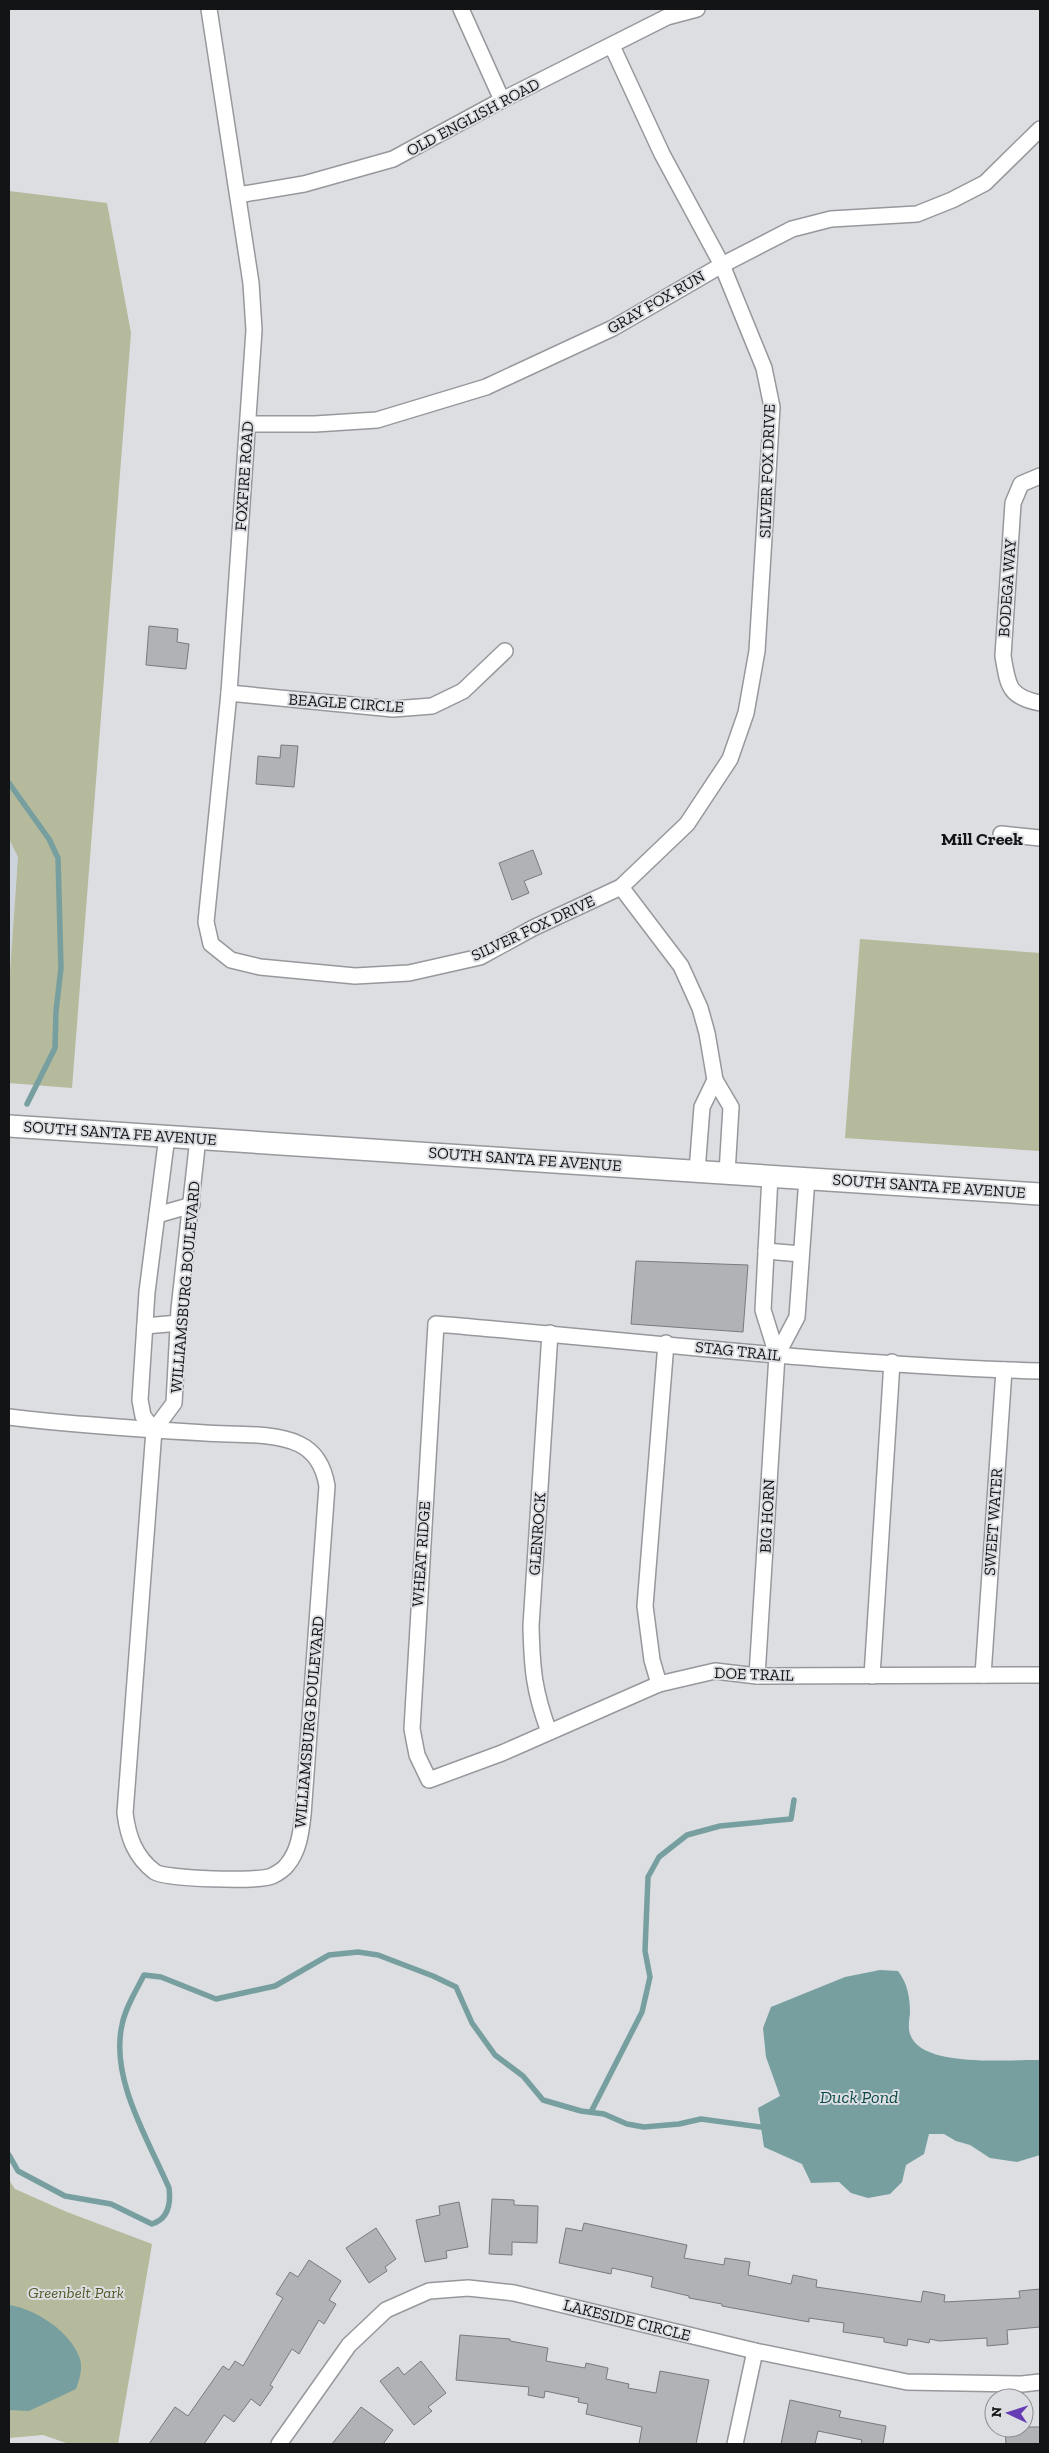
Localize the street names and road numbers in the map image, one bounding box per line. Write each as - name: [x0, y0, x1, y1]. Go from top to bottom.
- street label: OLD ENGLISH ROAD: [403, 74, 543, 160]
- street label: GRAY FOX RUN: [604, 266, 708, 338]
- street label: SILVER FOX DRIVE: [755, 404, 779, 538]
- street label: FOXFIRE ROAD: [231, 421, 257, 531]
- street label: BODEGA WAY: [994, 538, 1020, 638]
- street label: BEAGLE CIRCLE: [288, 689, 404, 717]
- street label: SILVER FOX DRIVE: [468, 891, 598, 965]
- street label: SOUTH SANTA FE AVENUE: [23, 1117, 217, 1149]
- street label: SOUTH SANTA FE AVENUE: [428, 1143, 622, 1175]
- street label: SOUTH SANTA FE AVENUE: [832, 1170, 1026, 1202]
- street label: WILLIAMSBURG BOULEVARD: [166, 1180, 204, 1394]
- street label: STAG TRAIL: [694, 1337, 782, 1365]
- street label: SWEET WATER: [980, 1468, 1006, 1576]
- street label: BIG HORN: [756, 1478, 778, 1554]
- street label: GLENROCK: [525, 1491, 549, 1576]
- street label: WHEAT RIDGE: [408, 1500, 434, 1608]
- street label: WILLIAMSBURG BOULEVARD: [290, 1615, 328, 1829]
- street label: DOE TRAIL: [714, 1663, 794, 1685]
- street label: LAKESIDE CIRCLE: [561, 2295, 693, 2345]

